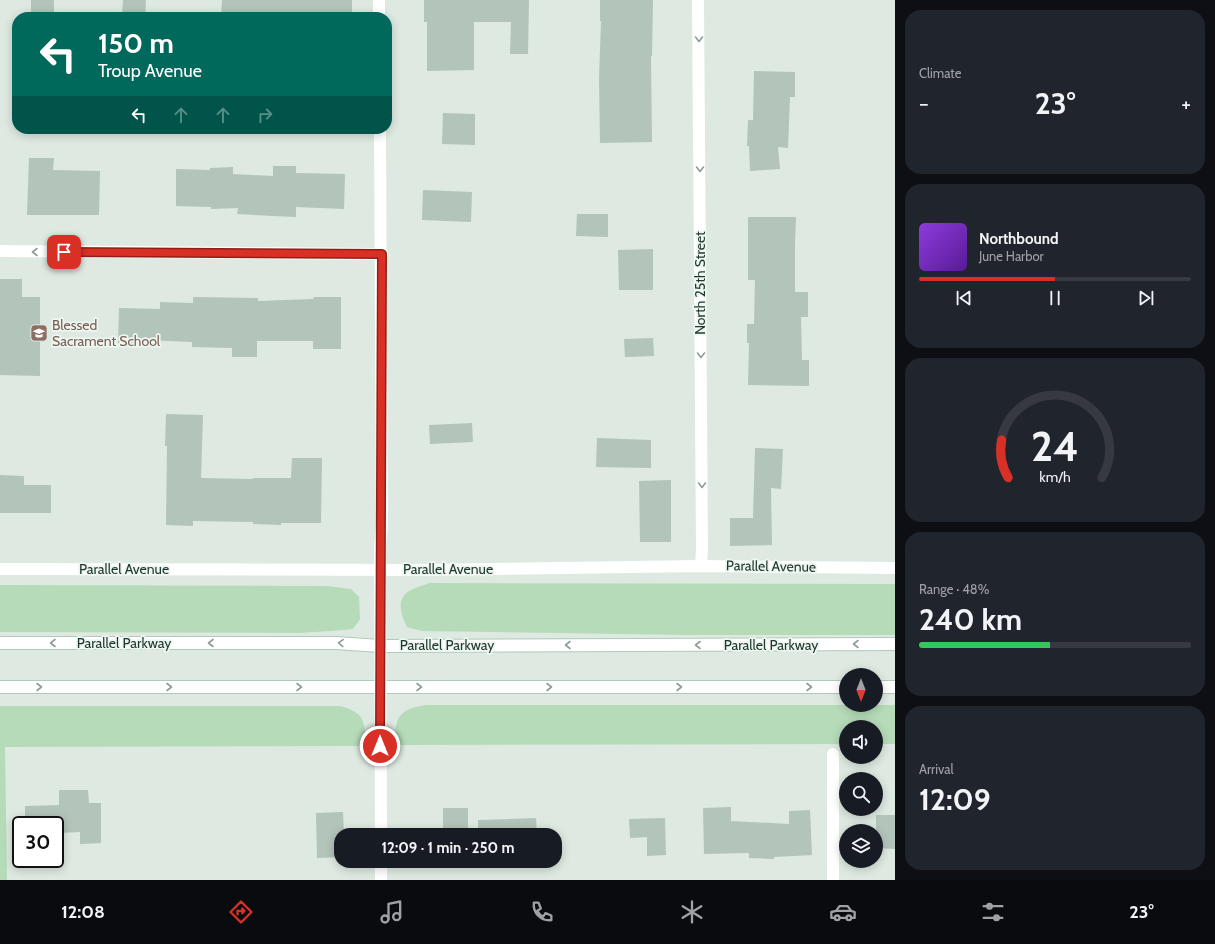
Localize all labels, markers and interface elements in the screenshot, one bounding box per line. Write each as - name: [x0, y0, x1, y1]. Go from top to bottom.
- text: 150 m: [98, 26, 174, 60]
- icon: left: [32, 28, 84, 80]
- one-way arrow: [695, 36, 703, 42]
- text: Troup Avenue: [98, 60, 202, 82]
- text: Climate: [919, 65, 961, 81]
- text: 23°: [1035, 85, 1075, 122]
- text: −: [919, 90, 929, 117]
- text: +: [1181, 90, 1191, 117]
- icon: left: [128, 104, 150, 126]
- icon: ahead: [170, 104, 192, 126]
- icon: ahead: [212, 104, 234, 126]
- icon: right: [254, 104, 276, 126]
- one-way arrow: [695, 166, 704, 172]
- text: Northbound: [979, 230, 1059, 248]
- street label: North 25th Street: [691, 231, 709, 335]
- pin: [47, 235, 81, 269]
- icon: arrive: [53, 241, 75, 263]
- one-way arrow: [32, 248, 38, 256]
- text: June Harbor: [979, 248, 1044, 264]
- icon: previous: [953, 287, 975, 309]
- icon: pause: [1044, 287, 1066, 309]
- icon: next: [1135, 287, 1157, 309]
- place label: Blessed Sacrament School: [52, 316, 161, 350]
- school or university icon: Blessed Sacrament School: [29, 323, 49, 343]
- one-way arrow: [697, 352, 705, 358]
- text: 24: [1031, 421, 1079, 471]
- text: km/h: [1039, 468, 1071, 486]
- one-way arrow: [697, 482, 706, 488]
- street label: Parallel Avenue: [726, 556, 816, 576]
- street label: Parallel Avenue: [79, 560, 169, 578]
- street label: Parallel Avenue: [403, 560, 493, 578]
- text: Range · 48%: [919, 581, 989, 597]
- text: 240 km: [919, 601, 1022, 638]
- street label: Parallel Parkway: [77, 634, 171, 652]
- street label: Parallel Parkway: [400, 636, 494, 654]
- street label: Parallel Parkway: [724, 636, 818, 654]
- one-way arrow: [50, 639, 56, 647]
- one-way arrow: [208, 639, 214, 647]
- one-way arrow: [338, 639, 344, 648]
- one-way arrow: [853, 640, 859, 648]
- one-way arrow: [565, 641, 571, 649]
- one-way arrow: [695, 641, 701, 649]
- north arrow: [839, 668, 883, 712]
- map controls: [839, 668, 883, 868]
- one-way arrow: [36, 683, 42, 691]
- one-way arrow: [166, 683, 172, 691]
- one-way arrow: [296, 683, 302, 691]
- one-way arrow: [416, 683, 422, 691]
- one-way arrow: [546, 683, 552, 691]
- one-way arrow: [676, 683, 682, 691]
- one-way arrow: [806, 683, 812, 691]
- button: sound: [839, 720, 883, 764]
- position arrow: [359, 725, 401, 767]
- text: Arrival: [919, 761, 954, 777]
- button: search: [839, 772, 883, 816]
- text: 12:09: [919, 781, 991, 818]
- speed limit sign: 30: [12, 816, 64, 868]
- button: layers: [839, 824, 883, 868]
- text: 12:09 · 1 min · 250 m: [381, 839, 515, 857]
- icon: directions: [227, 898, 255, 926]
- icon: music: [378, 898, 406, 926]
- icon: phone: [528, 898, 556, 926]
- icon: climate: [678, 898, 706, 926]
- icon: car: [829, 898, 857, 926]
- icon: filters: [979, 898, 1007, 926]
- text: 12:08: [61, 901, 105, 923]
- text: 23°: [1129, 901, 1154, 923]

